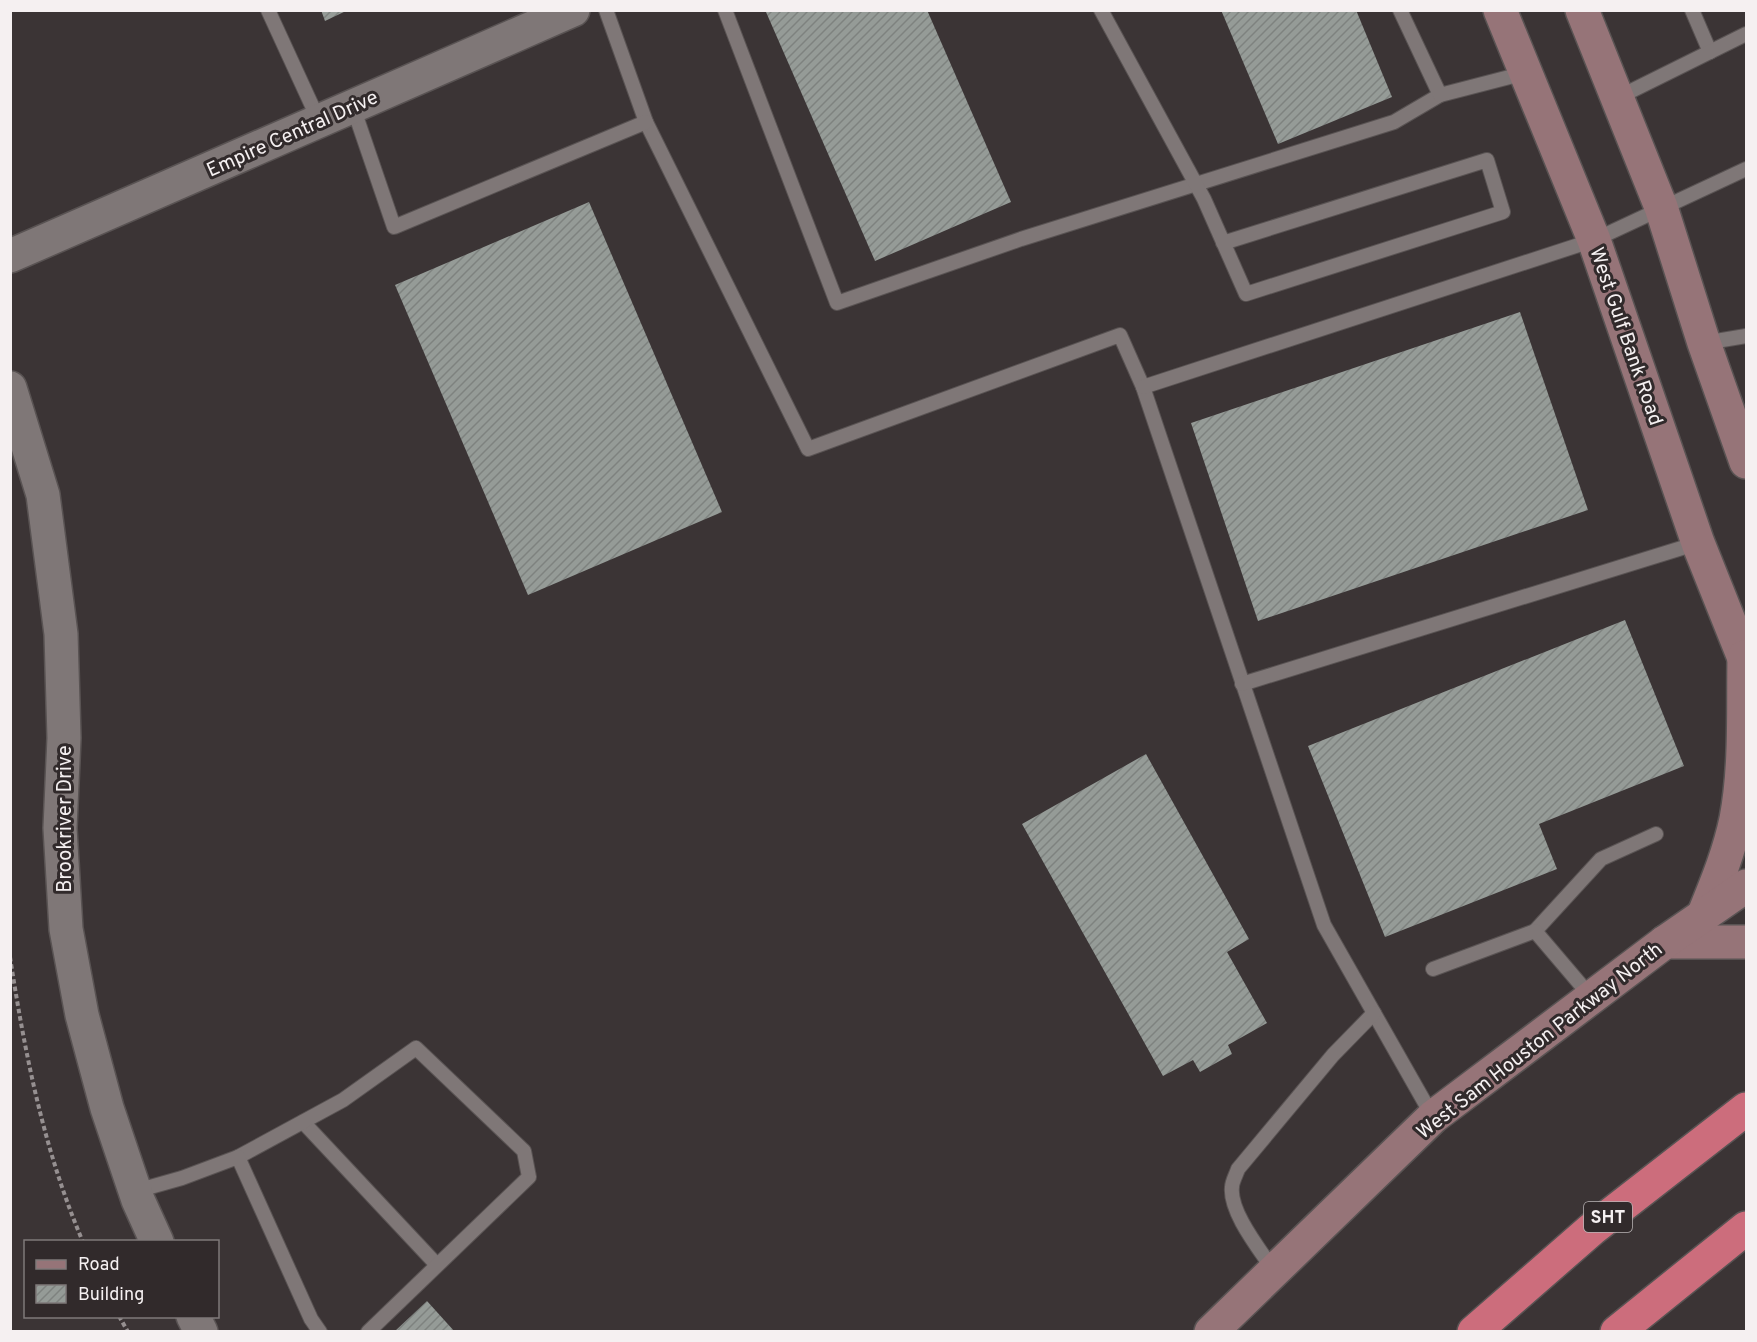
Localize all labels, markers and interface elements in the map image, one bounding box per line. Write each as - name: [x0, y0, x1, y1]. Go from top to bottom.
- street label: Empire Central Drive: [203, 85, 383, 184]
- street label: West Gulf Bank Road: [1582, 244, 1668, 429]
- street label: Brookriver Drive: [53, 745, 79, 893]
- street label: West Sam Houston Parkway North: [1412, 937, 1669, 1146]
- road number: SHT: [1584, 1202, 1632, 1232]
- legend: [24, 1240, 219, 1318]
- text: Road: [78, 1254, 120, 1277]
- text: Building: [78, 1284, 144, 1307]

